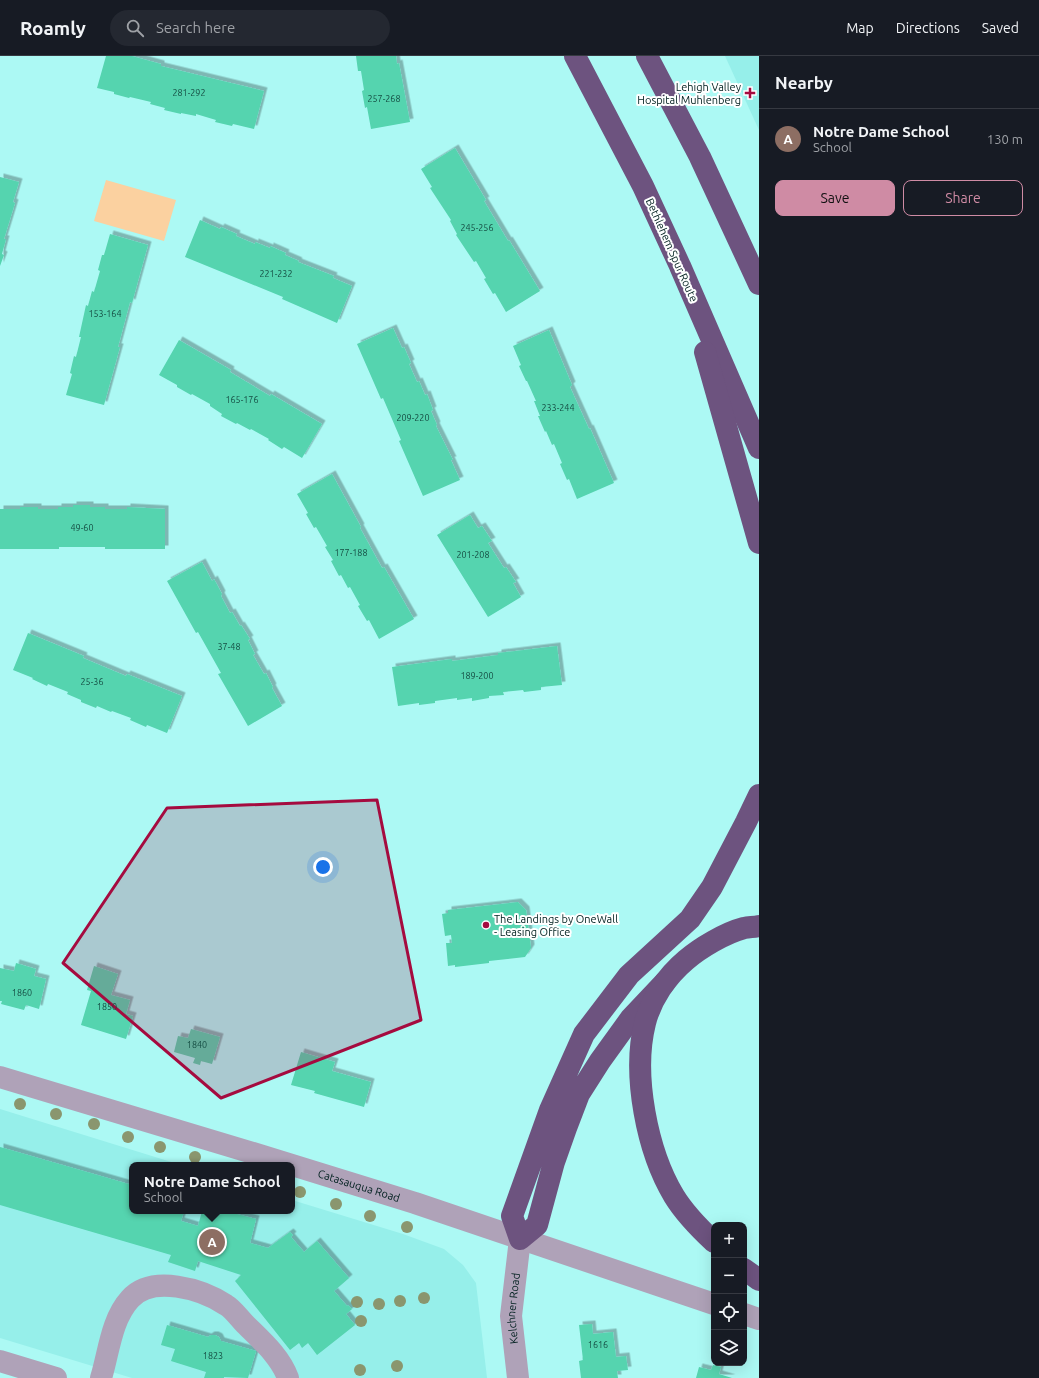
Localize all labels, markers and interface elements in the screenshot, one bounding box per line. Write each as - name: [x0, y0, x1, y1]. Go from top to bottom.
- search box: [110, 10, 390, 46]
- text: Roamly: [20, 17, 86, 39]
- icon: search: [124, 17, 146, 39]
- text: Search here: [156, 19, 235, 36]
- text: Map: [846, 20, 874, 36]
- text: Directions: [896, 20, 960, 36]
- text: Saved: [982, 20, 1019, 36]
- text: Nearby: [775, 73, 833, 92]
- place label: Lehigh Valley Hospital Muhlenberg: [637, 81, 742, 106]
- marker: Lehigh Valley Hospital Muhlenberg: [744, 87, 756, 99]
- house number: 281-292: [172, 88, 206, 98]
- house number: 257-268: [367, 94, 401, 104]
- text: Notre Dame School: [813, 123, 949, 140]
- text: A: [783, 132, 793, 146]
- text: 130 m: [987, 132, 1023, 146]
- text: School: [813, 140, 852, 154]
- button: Save: [775, 180, 895, 216]
- button: Share: [903, 180, 1023, 216]
- street label: Bethlehem Spur Route: [644, 196, 700, 304]
- house number: 245-256: [460, 223, 494, 233]
- house number: 221-232: [259, 269, 293, 279]
- house number: 153-164: [88, 309, 122, 319]
- house number: 165-176: [225, 395, 259, 405]
- house number: 233-244: [541, 403, 575, 413]
- house number: 209-220: [396, 413, 430, 423]
- house number: 49-60: [71, 523, 93, 533]
- house number: 177-188: [334, 548, 368, 558]
- house number: 201-208: [456, 550, 490, 560]
- house number: 37-48: [218, 642, 240, 652]
- house number: 189-200: [460, 671, 494, 681]
- house number: 25-36: [81, 677, 103, 687]
- your location: [313, 857, 333, 877]
- place label: The Landings by OneWall - Leasing Office: [494, 913, 618, 938]
- marker: The Landings by OneWall - Leasing Office: [481, 920, 491, 930]
- house number: 1860: [12, 988, 32, 998]
- house number: 1850: [97, 1002, 117, 1012]
- house number: 1840: [187, 1040, 207, 1050]
- popup: [129, 1162, 295, 1214]
- street label: Catasauqua Road: [316, 1167, 401, 1204]
- text: Notre Dame School: [144, 1173, 280, 1190]
- text: School: [144, 1190, 183, 1204]
- map controls: [711, 1222, 747, 1366]
- button: +: [711, 1222, 747, 1258]
- pin: A: [199, 1227, 225, 1257]
- button: −: [711, 1258, 747, 1294]
- street label: Kelchner Road: [505, 1272, 522, 1345]
- button: locate: [711, 1294, 747, 1330]
- button: layers: [711, 1330, 747, 1366]
- house number: 1616: [588, 1340, 608, 1350]
- house number: 1823: [203, 1351, 223, 1361]

